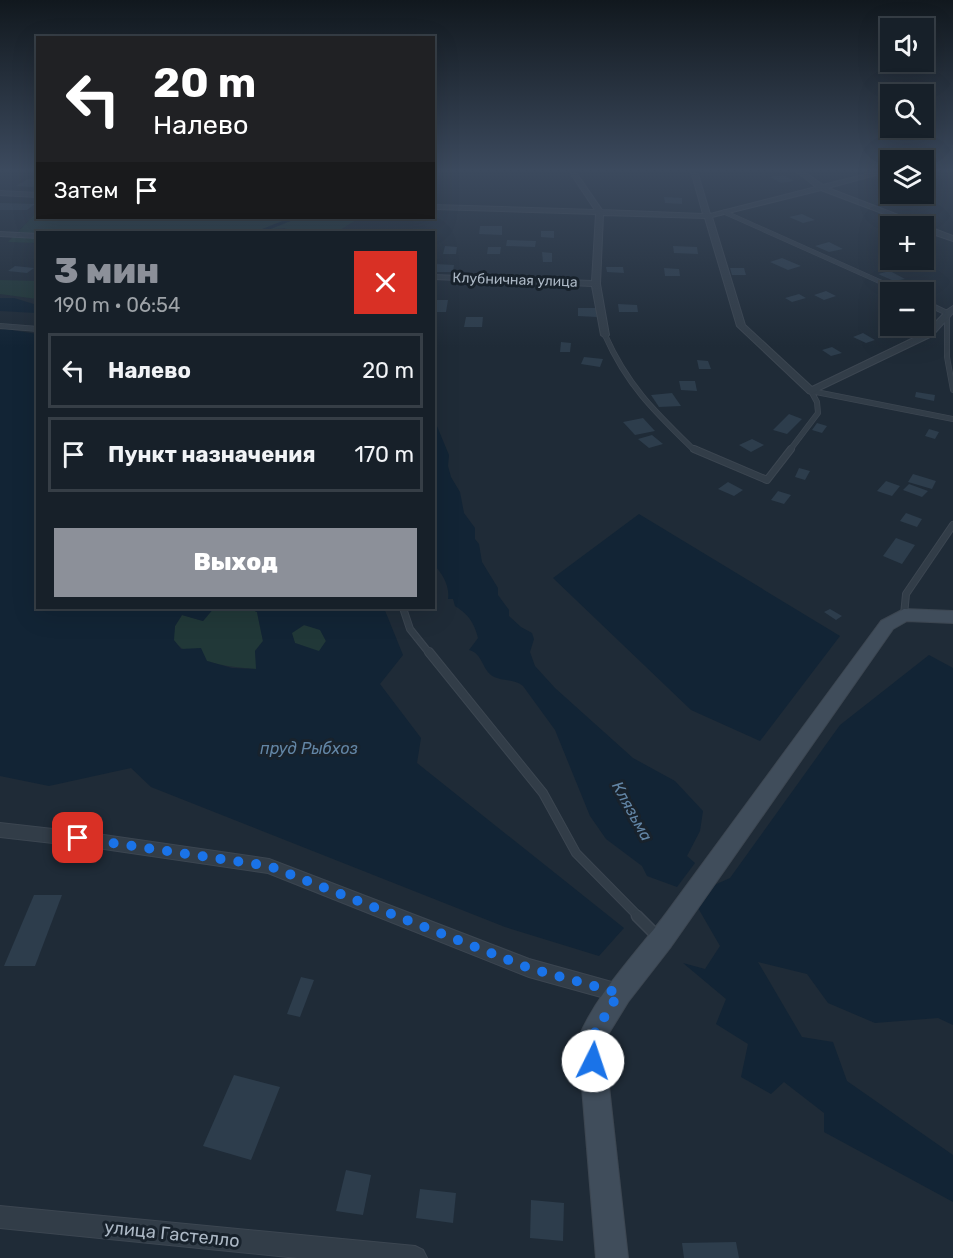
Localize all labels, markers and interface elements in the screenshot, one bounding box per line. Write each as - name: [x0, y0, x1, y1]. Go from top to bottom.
- map controls: [880, 18, 934, 336]
- button: sound: [880, 18, 934, 72]
- text: 20 m: [153, 58, 256, 108]
- icon: left: [54, 60, 132, 138]
- button: search: [880, 84, 934, 138]
- text: Налево: [153, 109, 249, 141]
- button: layers: [880, 150, 934, 204]
- icon: arrive: [130, 174, 163, 207]
- text: Затем: [54, 177, 118, 204]
- button: +: [880, 216, 934, 270]
- text: 3 мин: [54, 249, 159, 292]
- button: close: [354, 251, 417, 314]
- street label: Клубничная улица: [452, 269, 578, 291]
- button: −: [880, 282, 934, 336]
- text: 190 m · 06:54: [54, 293, 180, 317]
- icon: left: [57, 354, 90, 387]
- text: Налево: [108, 357, 191, 384]
- text: 20 m: [362, 357, 414, 384]
- icon: arrive: [57, 438, 90, 471]
- text: Пункт назначения: [108, 441, 316, 468]
- text: 170 m: [354, 441, 414, 468]
- button: Выход: [54, 528, 417, 597]
- water label: пруд Рыбхоз: [260, 739, 358, 758]
- water label: Клязьма: [608, 778, 656, 844]
- pin: [52, 812, 103, 863]
- icon: arrive: [61, 821, 94, 854]
- position arrow: [561, 1029, 625, 1093]
- street label: улица Гастелло: [103, 1216, 241, 1252]

